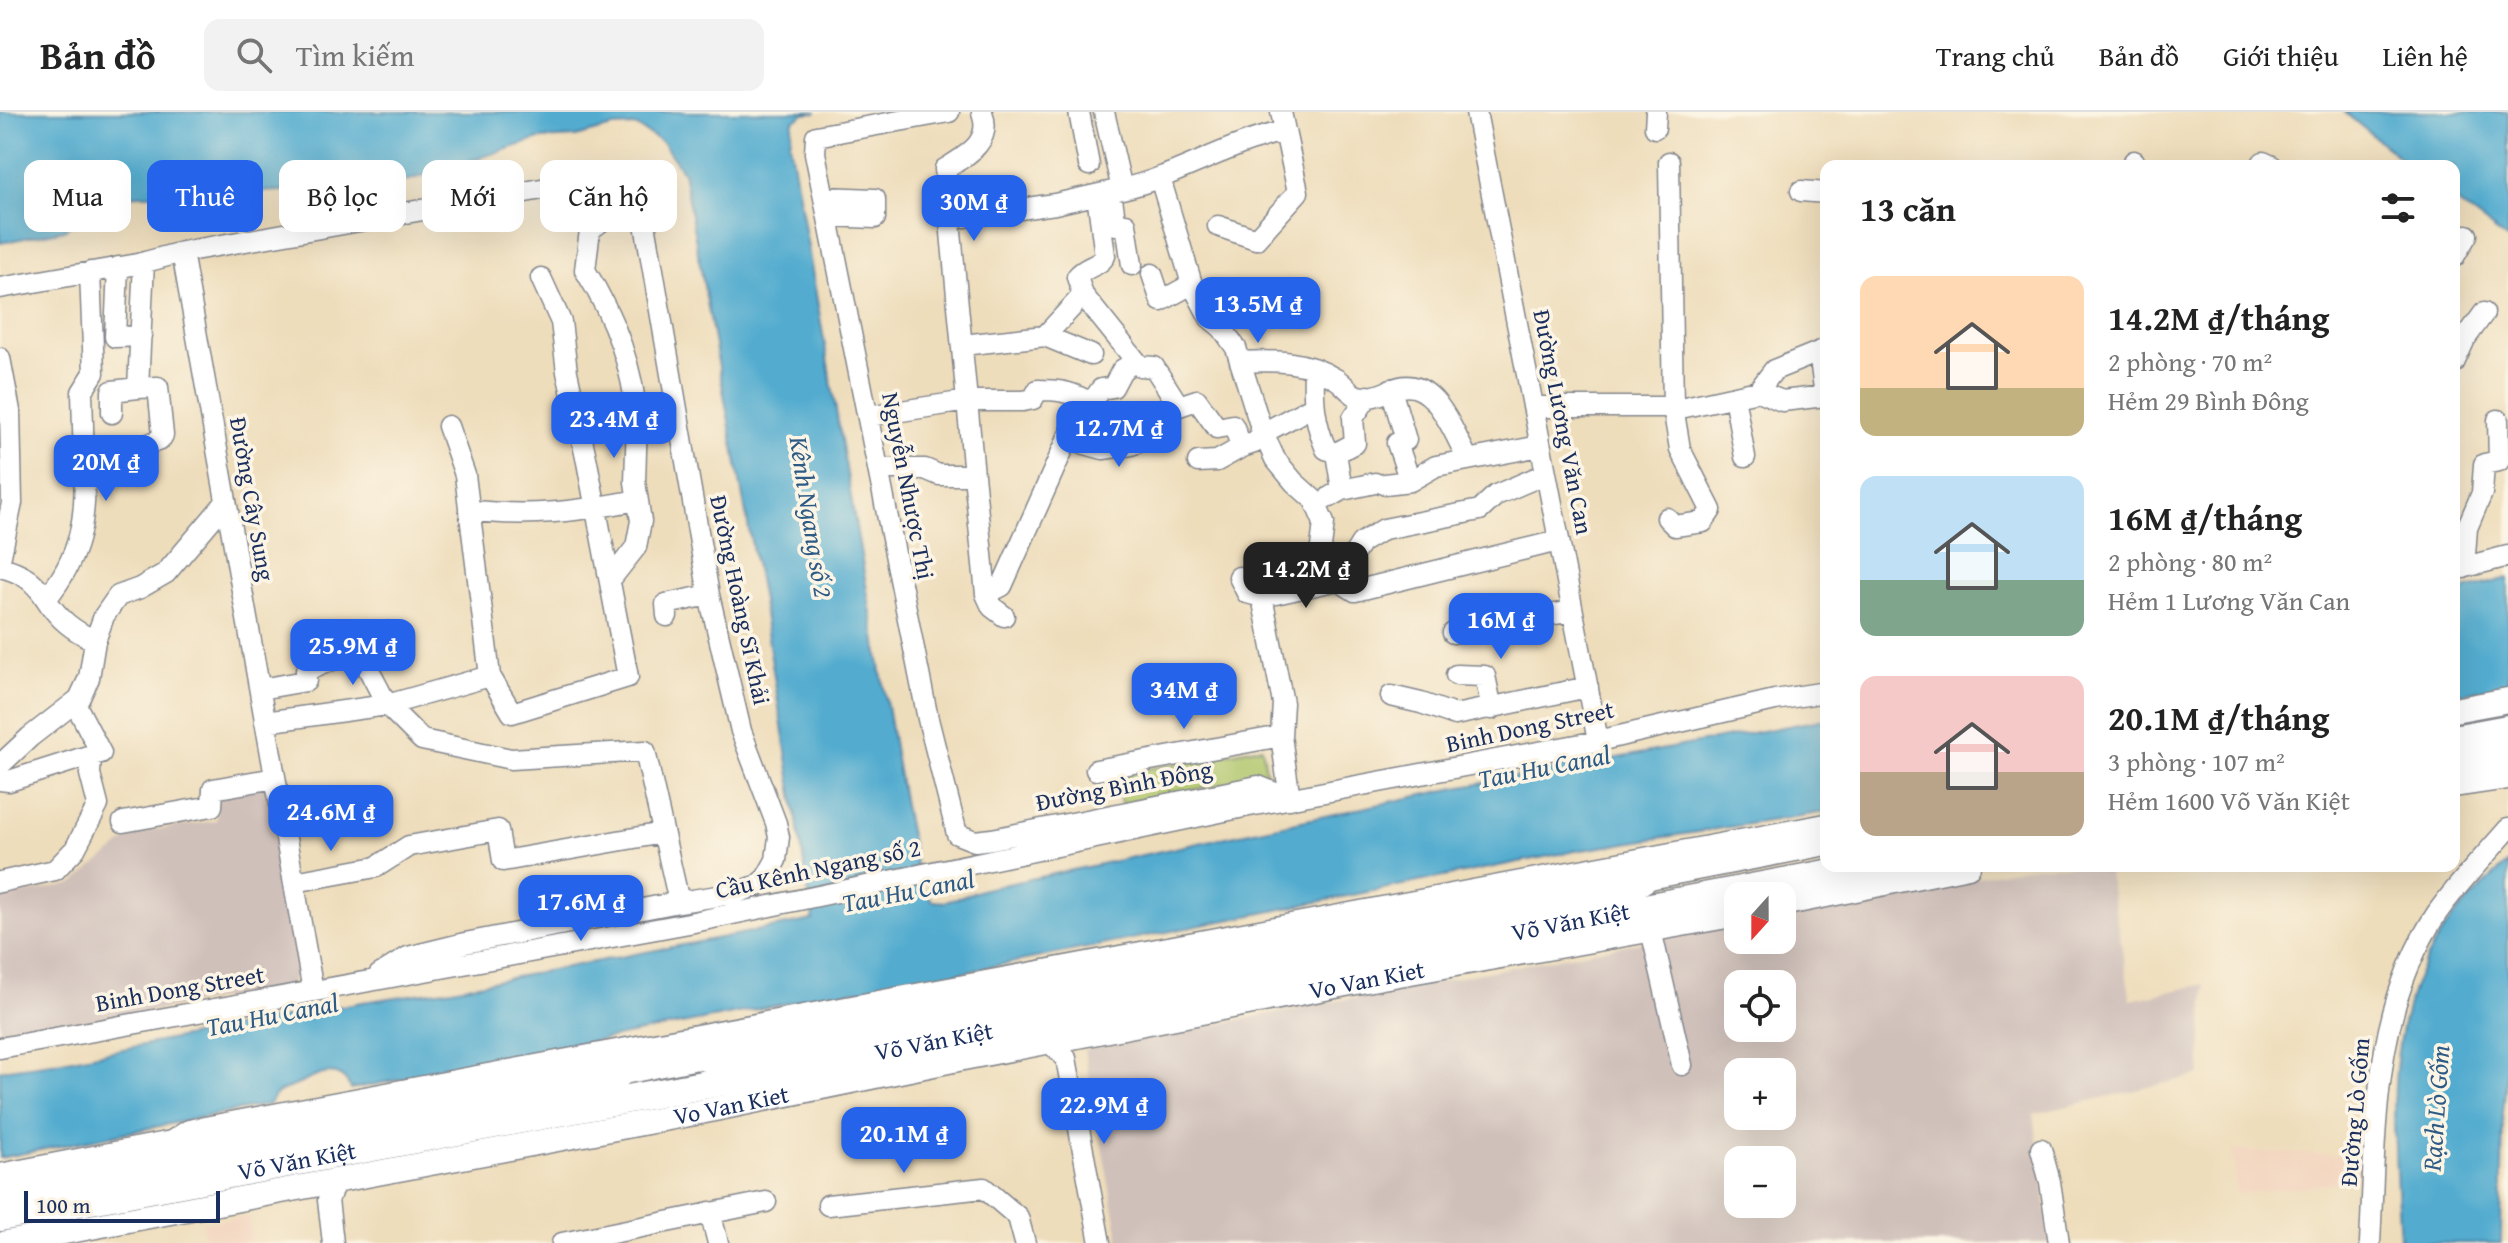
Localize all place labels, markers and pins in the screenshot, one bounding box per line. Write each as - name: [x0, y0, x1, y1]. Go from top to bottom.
- pin: 30M ₫: [918, 175, 1030, 243]
- pin: 13.5M ₫: [1184, 277, 1332, 345]
- pin: 23.4M ₫: [540, 392, 688, 460]
- pin: 12.7M ₫: [1045, 401, 1193, 469]
- pin: 20M ₫: [50, 435, 162, 503]
- pin: 14.2M ₫: [1232, 542, 1380, 610]
- pin: 16M ₫: [1445, 593, 1557, 661]
- pin: 25.9M ₫: [279, 619, 427, 687]
- pin: 34M ₫: [1128, 663, 1240, 731]
- pin: 24.6M ₫: [257, 785, 405, 853]
- pin: 17.6M ₫: [507, 875, 655, 943]
- pin: 22.9M ₫: [1030, 1078, 1178, 1146]
- pin: 20.1M ₫: [830, 1107, 978, 1175]

